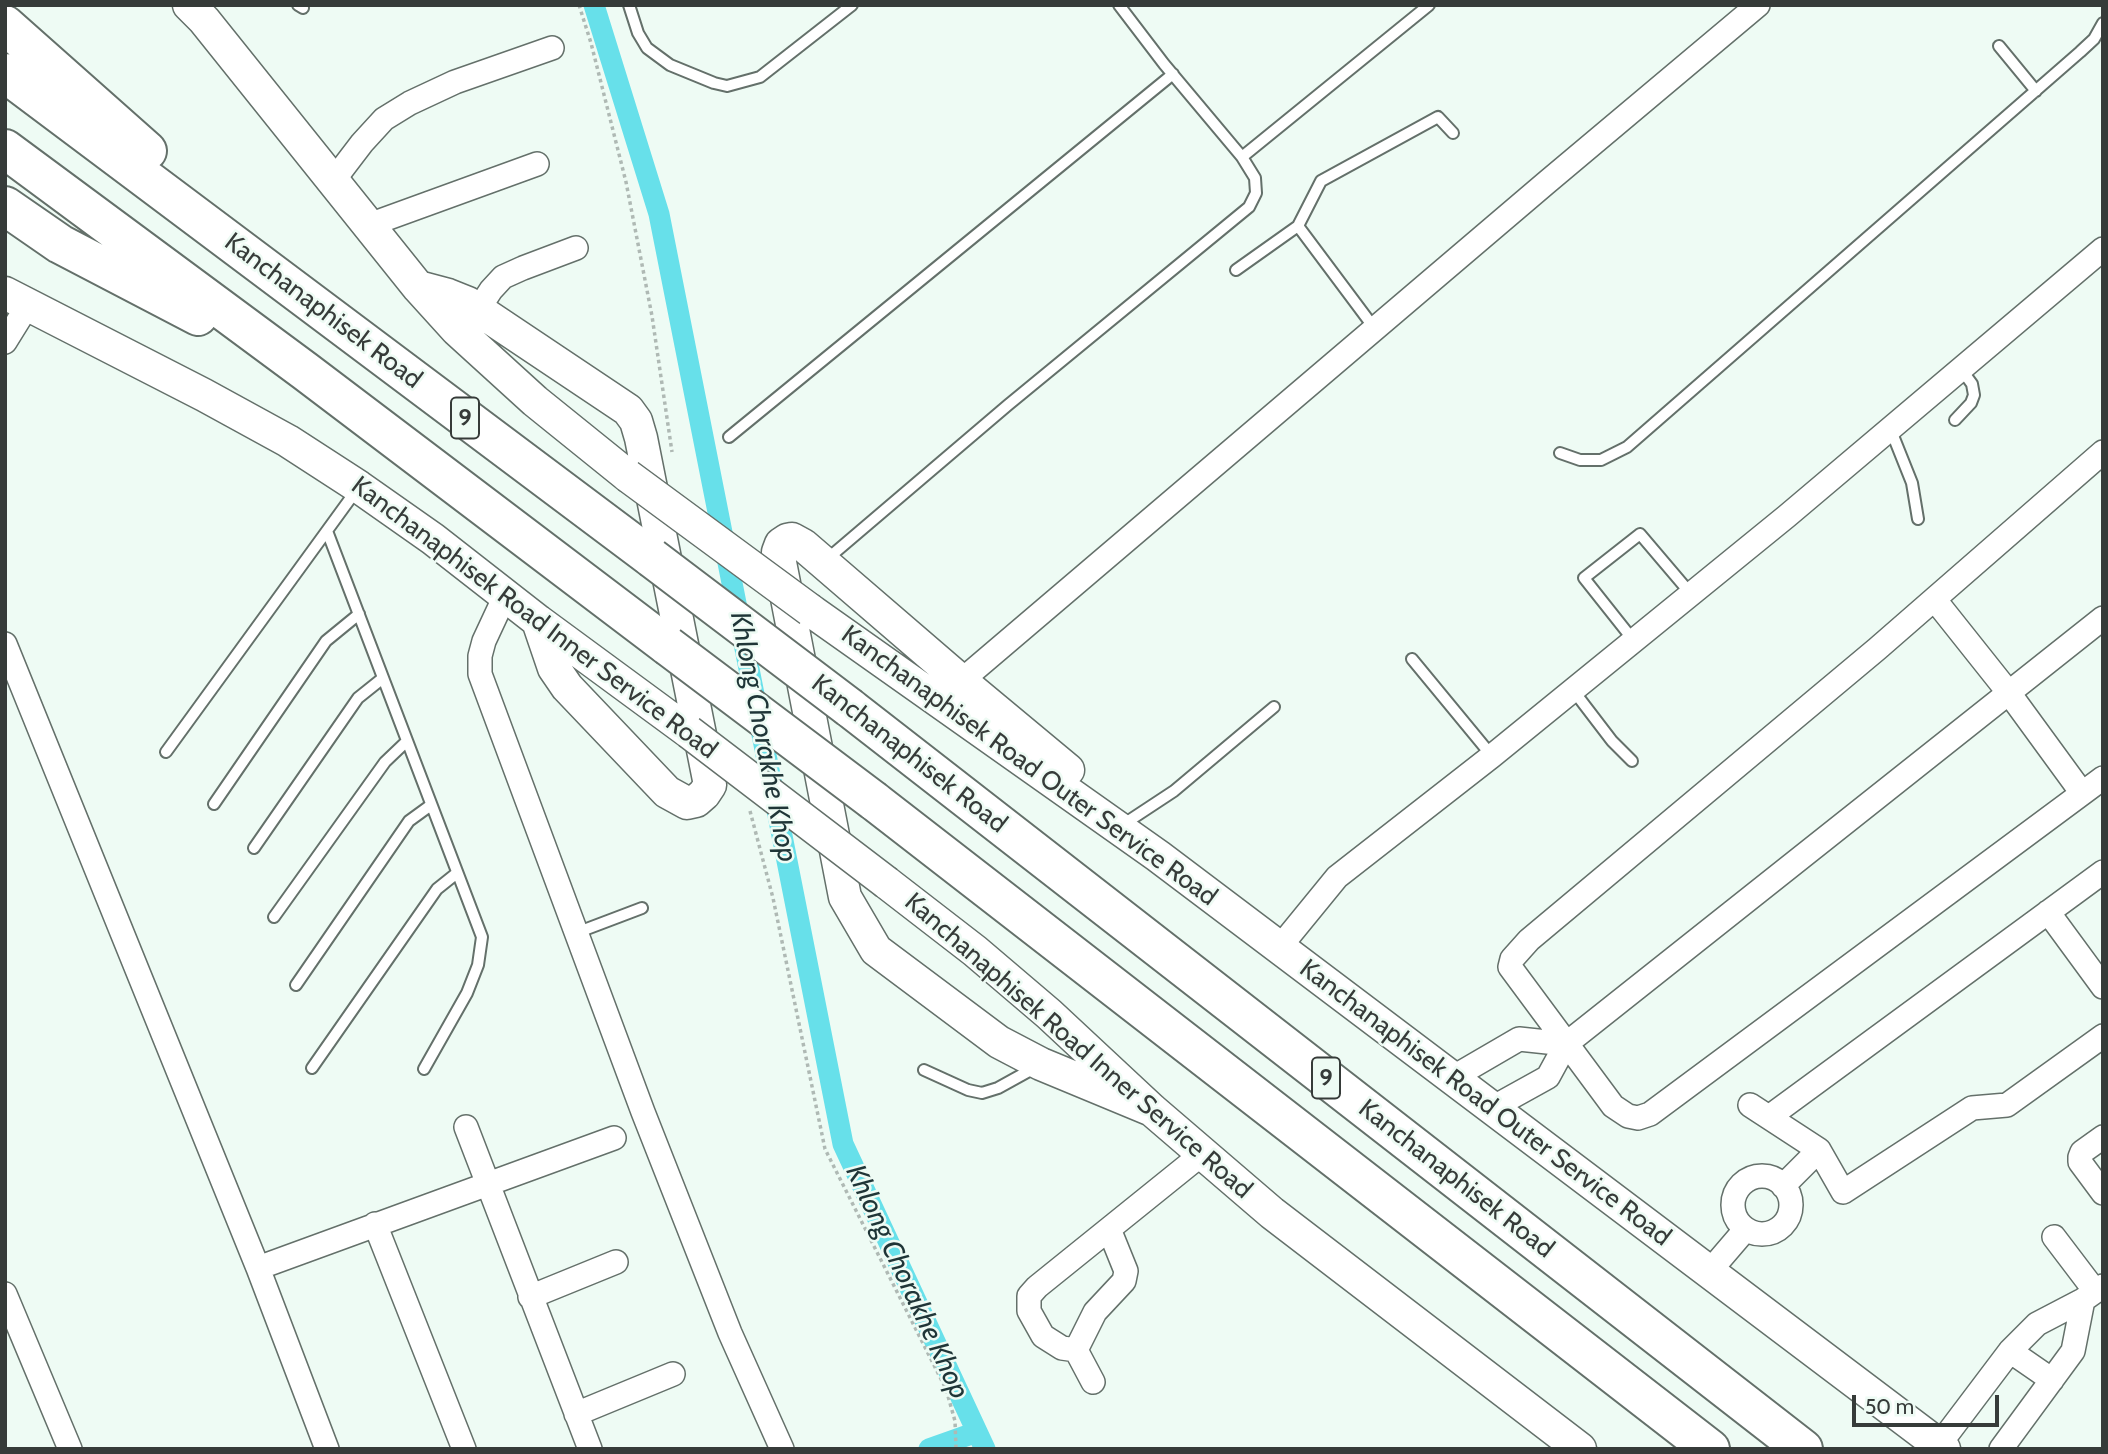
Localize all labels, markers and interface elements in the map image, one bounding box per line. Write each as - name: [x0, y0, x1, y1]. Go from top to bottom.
- street label: Kanchanaphisek Road: [218, 227, 428, 395]
- road number: 9: [451, 398, 479, 438]
- street label: Kanchanaphisek Road Inner Service Road: [345, 470, 723, 766]
- water label: Khlong Chorakhe Khop: [722, 609, 804, 865]
- street label: Kanchanaphisek Road Outer Service Road: [835, 619, 1223, 913]
- street label: Kanchanaphisek Road: [805, 668, 1013, 840]
- street label: Kanchanaphisek Road Inner Service Road: [898, 887, 1258, 1205]
- street label: Kanchanaphisek Road Outer Service Road: [1293, 953, 1677, 1253]
- road number: 9: [1312, 1058, 1340, 1098]
- street label: Kanchanaphisek Road: [1352, 1093, 1560, 1265]
- water label: Khlong Chorakhe Khop: [838, 1160, 976, 1404]
- scale bar: [1856, 1380, 2003, 1424]
- text: 50 m: [1865, 1394, 1914, 1419]

